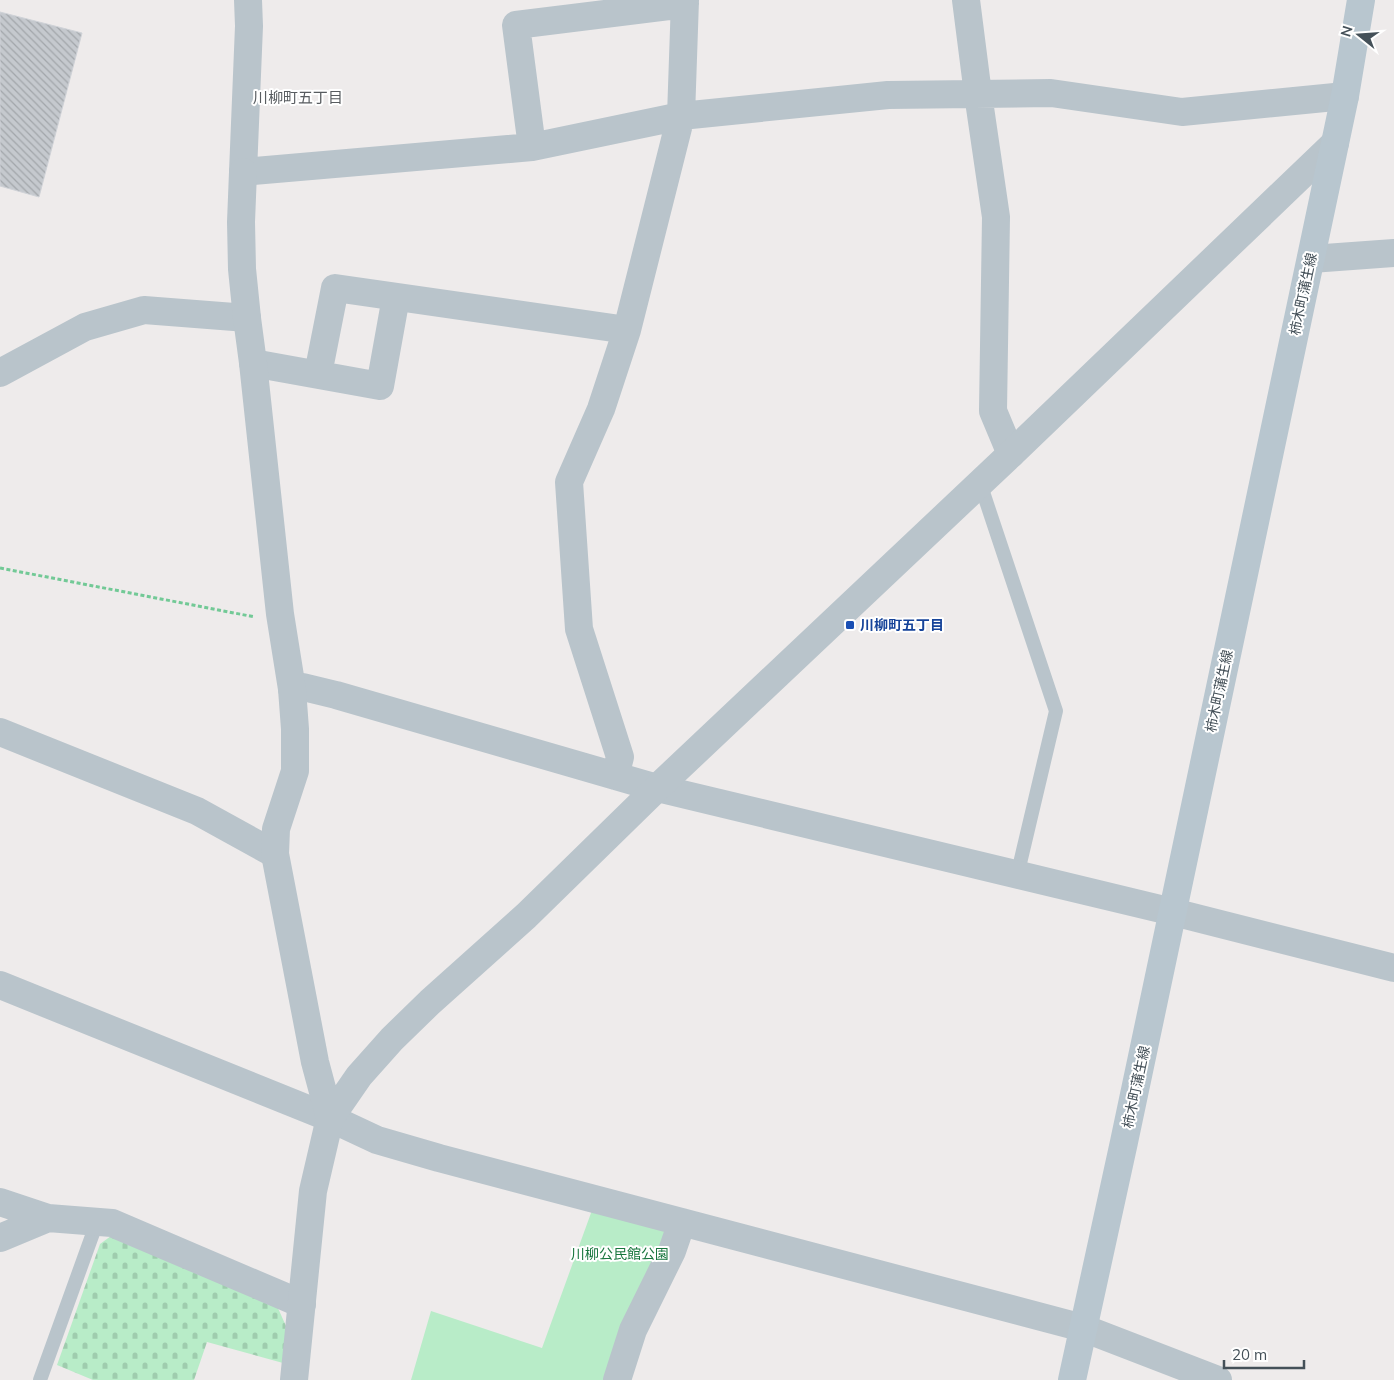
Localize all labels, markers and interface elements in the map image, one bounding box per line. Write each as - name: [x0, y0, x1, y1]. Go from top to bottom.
- north arrow: [1334, 10, 1384, 60]
- text: N: [1336, 24, 1357, 39]
- district label: 川柳町五丁目: [253, 88, 343, 107]
- street label: 柿木町蒲生線: [1285, 251, 1321, 337]
- place label: 川柳町五丁目: [860, 616, 944, 634]
- marker: 川柳町五丁目: [844, 619, 856, 631]
- street label: 柿木町蒲生線: [1201, 648, 1237, 734]
- street label: 柿木町蒲生線: [1118, 1044, 1154, 1130]
- park label: 川柳公民館公園: [571, 1245, 669, 1263]
- scale bar: [1224, 1338, 1304, 1370]
- text: 20 m: [1232, 1345, 1267, 1364]

